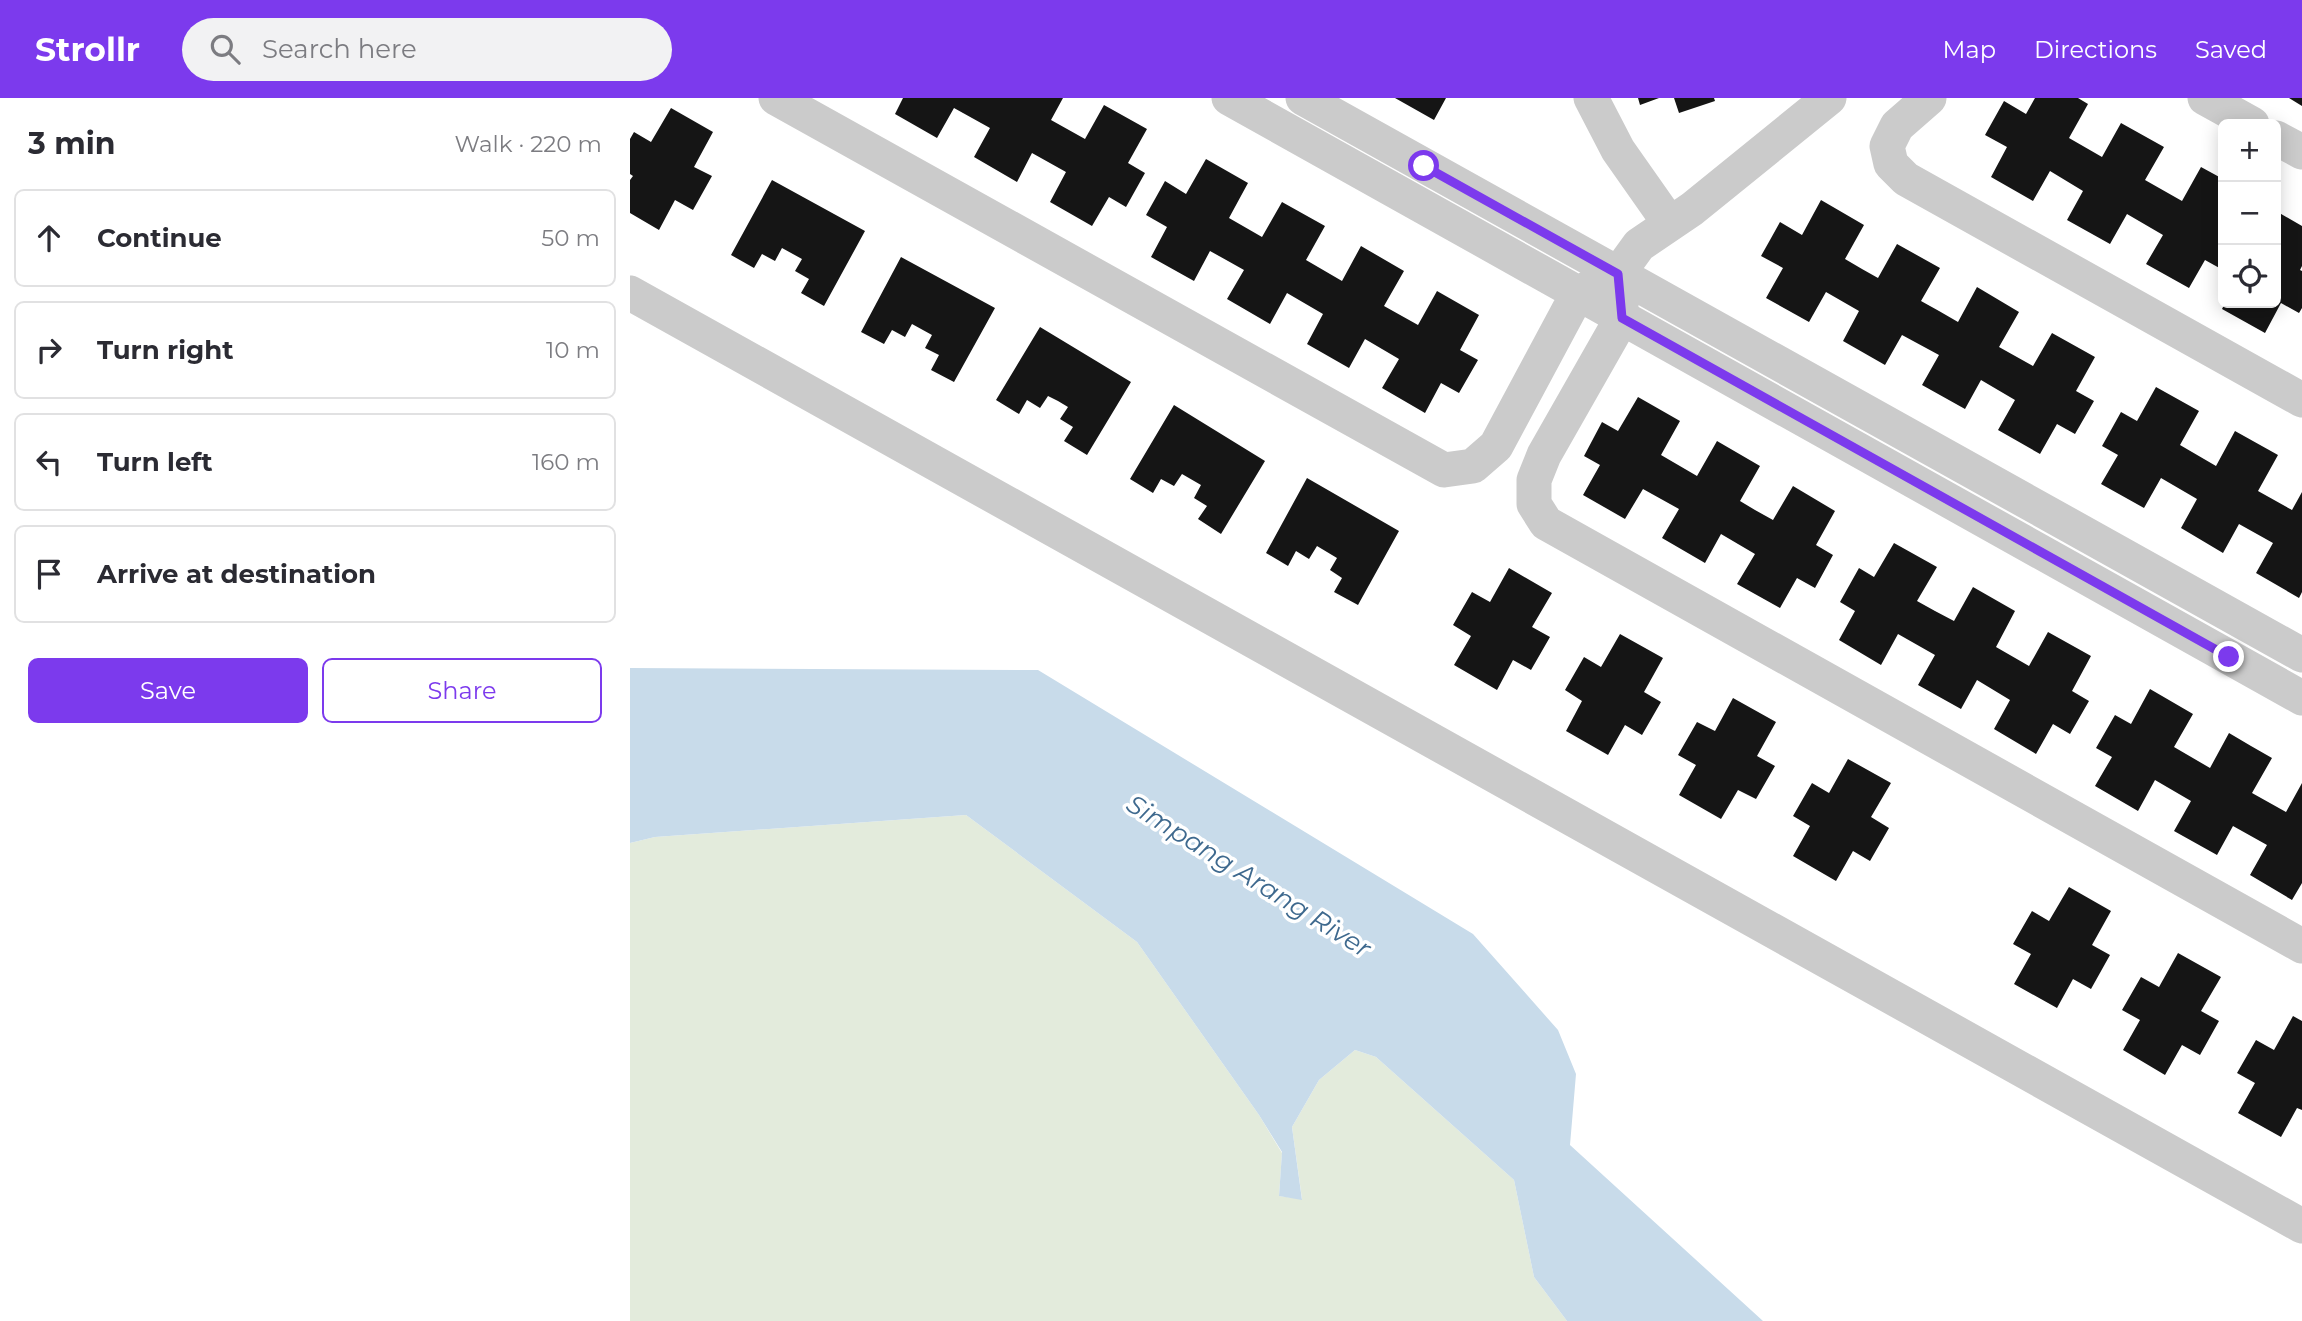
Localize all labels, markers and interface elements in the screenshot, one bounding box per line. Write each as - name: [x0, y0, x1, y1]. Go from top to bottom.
- search box: [182, 18, 672, 81]
- text: Strollr: [35, 29, 140, 69]
- icon: search: [206, 30, 244, 68]
- text: Search here: [262, 33, 417, 65]
- text: Map: [1943, 35, 1996, 64]
- text: Directions: [2034, 35, 2157, 64]
- text: Saved: [2195, 35, 2267, 64]
- map controls: [2218, 119, 2281, 308]
- button: +: [2218, 119, 2281, 182]
- text: 3 min: [28, 125, 115, 162]
- text: Walk · 220 m: [455, 130, 602, 158]
- route start: [1408, 150, 1439, 181]
- button: −: [2218, 182, 2281, 245]
- icon: ahead: [30, 219, 68, 257]
- text: Continue: [97, 222, 222, 254]
- text: 50 m: [541, 224, 600, 252]
- button: locate: [2218, 245, 2281, 308]
- icon: right: [30, 331, 68, 369]
- text: Turn right: [97, 334, 233, 366]
- text: 10 m: [546, 336, 600, 364]
- icon: left: [30, 443, 68, 481]
- text: Turn left: [97, 446, 213, 478]
- text: 160 m: [532, 448, 600, 476]
- icon: arrive: [30, 555, 68, 593]
- text: Arrive at destination: [97, 558, 376, 590]
- route end: [2213, 641, 2244, 672]
- button: Save: [28, 658, 308, 723]
- button: Share: [322, 658, 602, 723]
- water label: Simpang Arang River: [1121, 788, 1378, 965]

